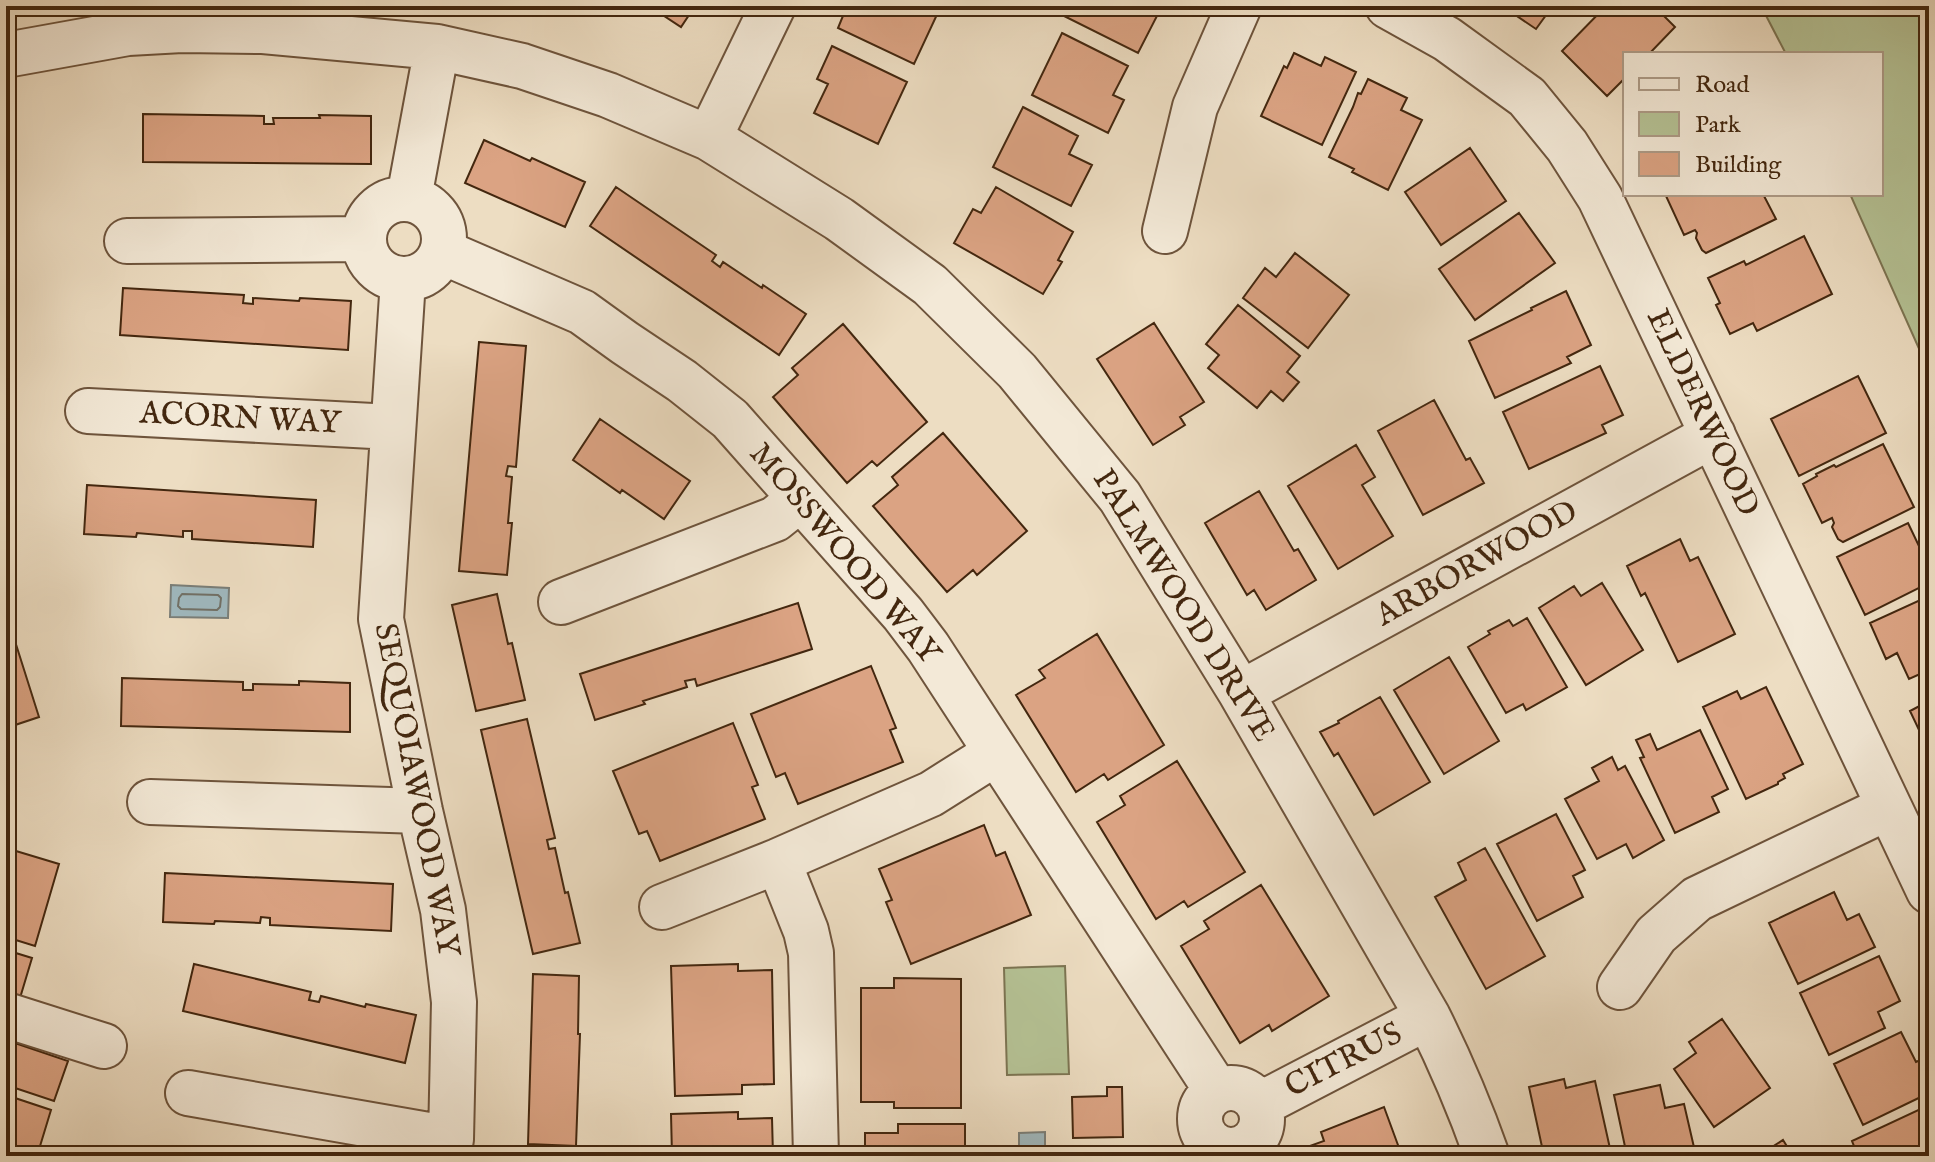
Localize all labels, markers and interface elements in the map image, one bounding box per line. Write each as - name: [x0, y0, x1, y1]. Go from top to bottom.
- legend: [1623, 52, 1883, 196]
- text: Road: [1695, 70, 1749, 101]
- text: Park: [1695, 110, 1741, 141]
- text: Building: [1695, 150, 1782, 181]
- street label: ELDERWOOD: [1636, 303, 1768, 523]
- street label: ACORN WAY: [138, 393, 343, 445]
- street label: MOSSWOOD WAY: [739, 435, 949, 674]
- street label: PALMWOOD DRIVE: [1082, 462, 1284, 750]
- street label: ARBORWOOD: [1368, 492, 1585, 637]
- street label: SEQUOIAWOOD WAY: [364, 620, 469, 961]
- street label: CITRUS: [1278, 1014, 1410, 1108]

